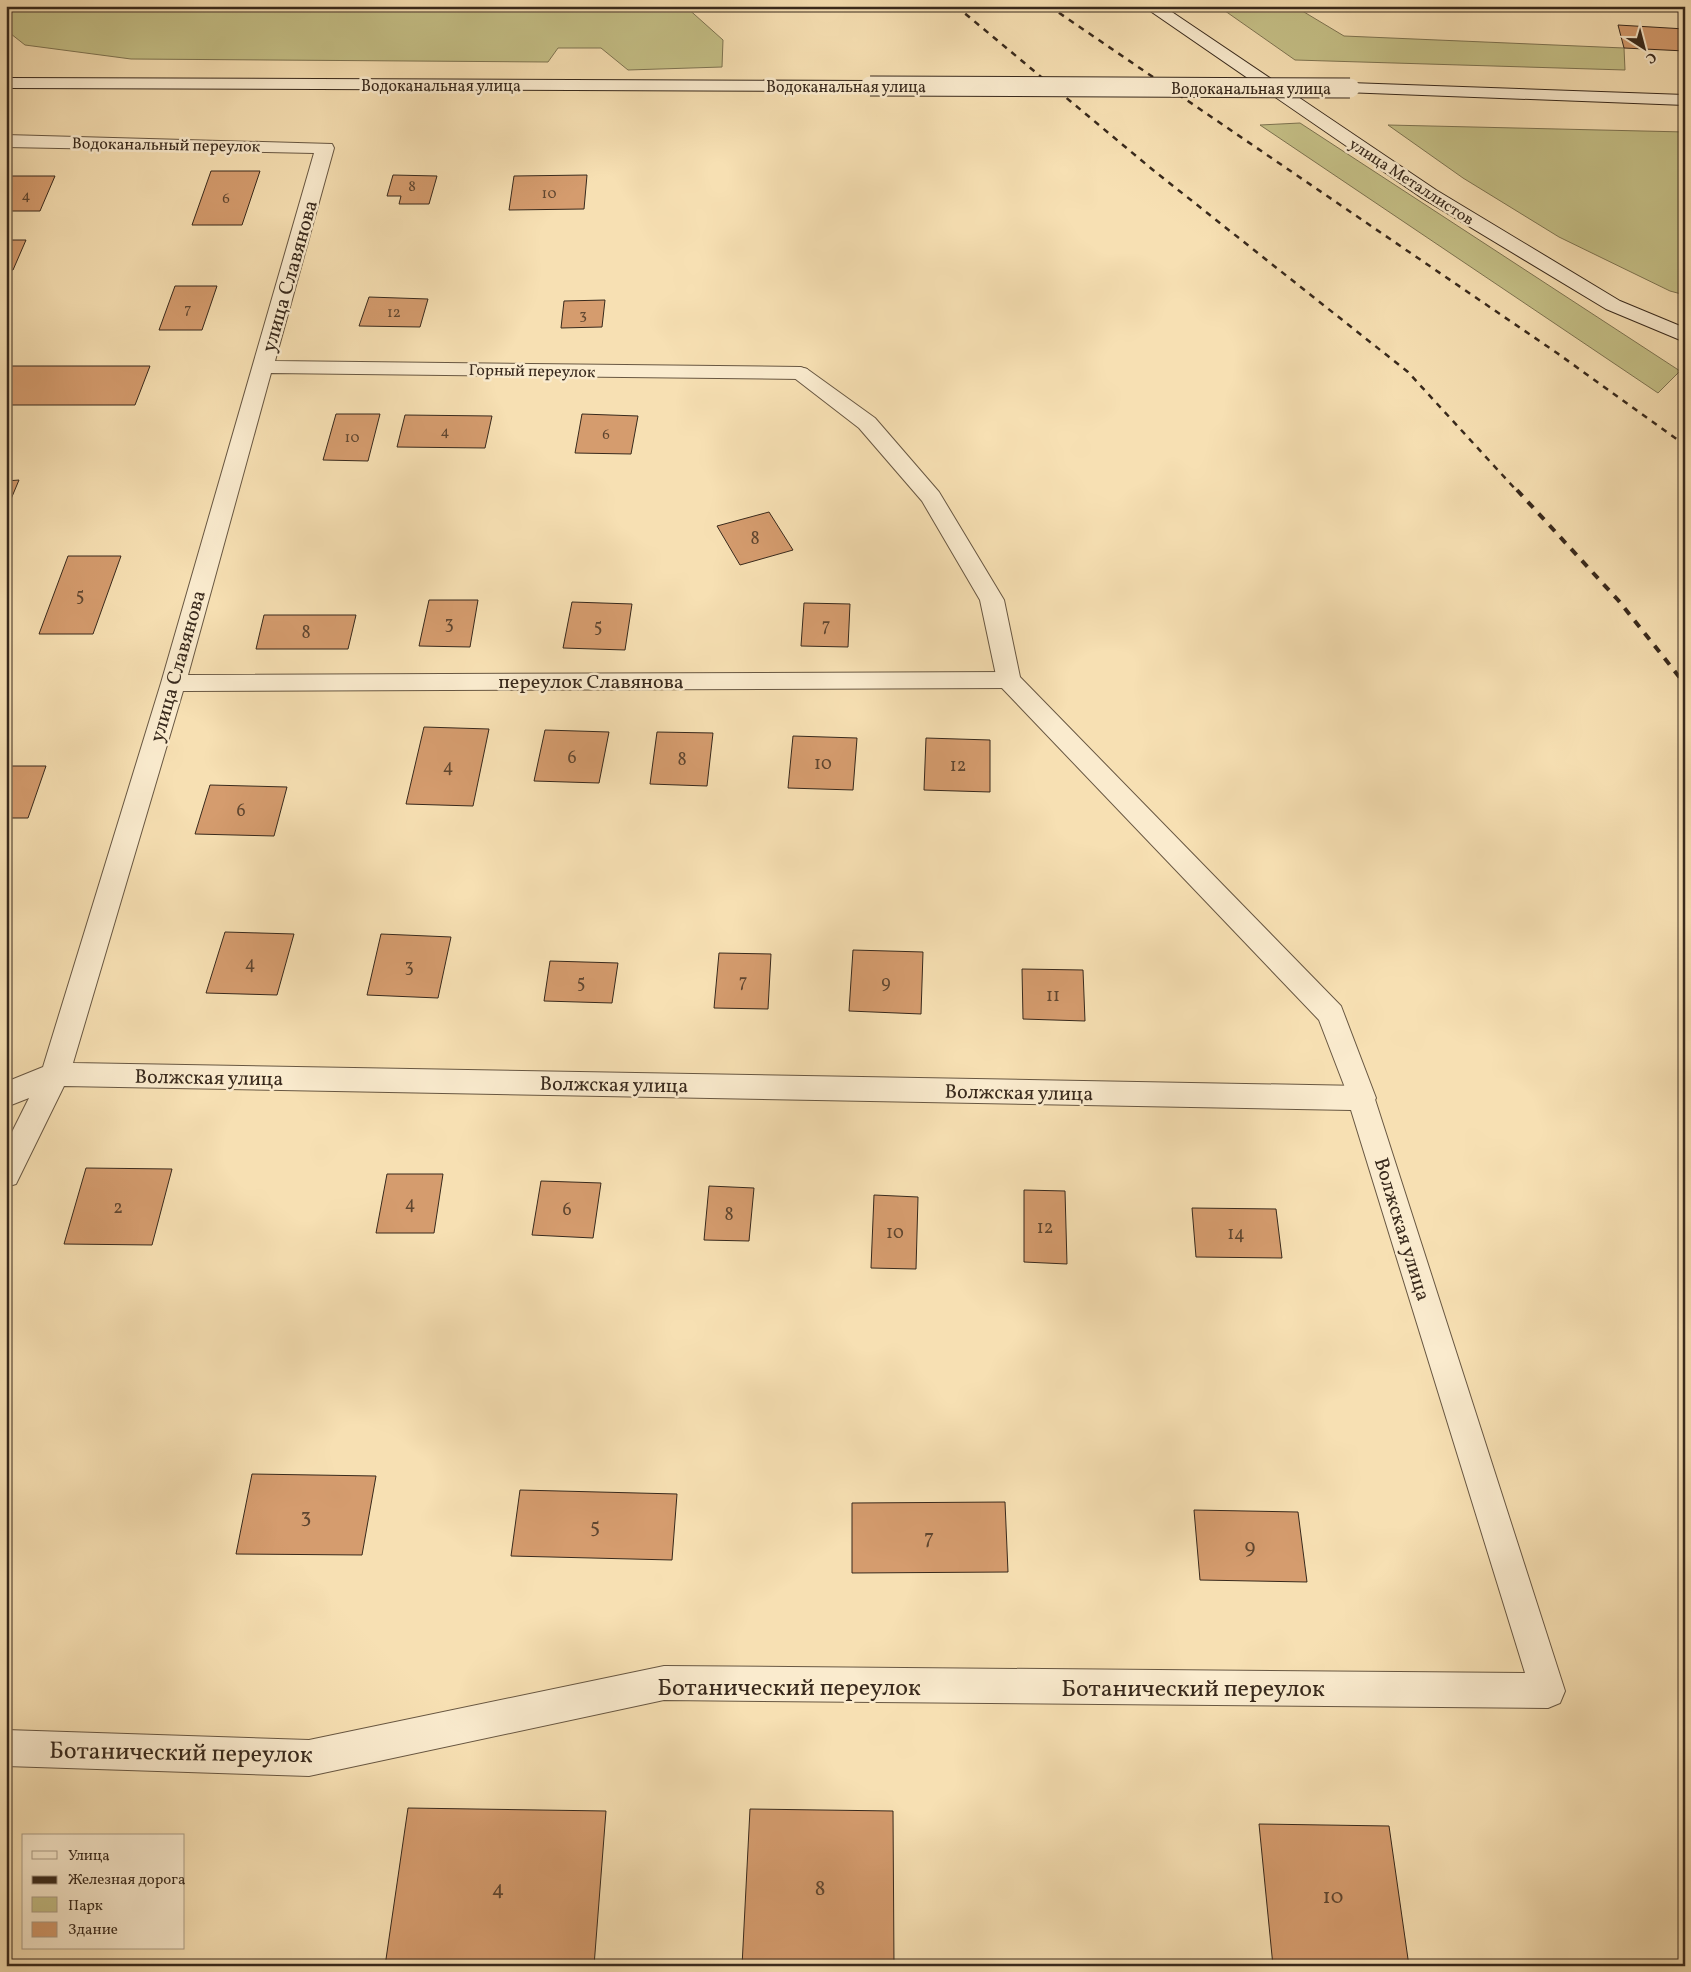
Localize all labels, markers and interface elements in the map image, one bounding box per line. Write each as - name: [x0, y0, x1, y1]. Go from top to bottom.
- north arrow: [1618, 22, 1668, 72]
- text: С: [1642, 47, 1660, 68]
- street label: Водоканальная улица: [361, 76, 521, 98]
- street label: Водоканальная улица: [766, 77, 926, 99]
- street label: Водоканальная улица: [1171, 79, 1331, 101]
- street label: Водоканальный переулок: [72, 133, 261, 159]
- street label: улица Металлистов: [1344, 134, 1478, 231]
- house number: 8: [408, 177, 416, 198]
- house number: 10: [542, 184, 556, 205]
- house number: 4: [22, 186, 31, 207]
- house number: 6: [222, 189, 230, 210]
- street label: улица Славянова: [256, 197, 326, 356]
- house number: 7: [184, 299, 192, 320]
- house number: 12: [387, 303, 401, 324]
- house number: 3: [579, 305, 587, 326]
- street label: Горный переулок: [468, 360, 596, 384]
- house number: 4: [441, 422, 450, 443]
- house number: 6: [602, 425, 610, 446]
- house number: 10: [345, 428, 359, 449]
- house number: 8: [750, 527, 760, 552]
- house number: 5: [76, 584, 84, 609]
- street label: улица Славянова: [144, 587, 214, 746]
- house number: 3: [444, 612, 454, 637]
- house number: 7: [822, 614, 830, 639]
- house number: 5: [594, 615, 602, 640]
- house number: 8: [301, 621, 311, 646]
- street label: переулок Славянова: [498, 669, 684, 697]
- house number: 6: [567, 746, 577, 771]
- house number: 8: [677, 748, 687, 773]
- house number: 10: [814, 752, 832, 777]
- house number: 12: [950, 754, 966, 779]
- house number: 4: [443, 755, 453, 780]
- house number: 6: [236, 799, 246, 824]
- house number: 4: [245, 952, 255, 977]
- house number: 3: [404, 955, 414, 980]
- house number: 7: [739, 970, 747, 995]
- house number: 5: [577, 971, 585, 996]
- house number: 9: [881, 971, 891, 996]
- house number: 11: [1046, 984, 1060, 1009]
- street label: Волжская улица: [134, 1064, 284, 1094]
- street label: Волжская улица: [539, 1071, 689, 1101]
- street label: Волжская улица: [944, 1079, 1094, 1109]
- street label: Волжская улица: [1366, 1154, 1436, 1305]
- house number: 4: [405, 1192, 415, 1217]
- house number: 2: [113, 1196, 123, 1221]
- house number: 6: [562, 1198, 572, 1223]
- house number: 8: [724, 1203, 734, 1228]
- house number: 12: [1037, 1216, 1053, 1241]
- house number: 10: [886, 1221, 904, 1246]
- house number: 14: [1227, 1222, 1245, 1247]
- house number: 3: [301, 1502, 311, 1531]
- house number: 5: [590, 1512, 600, 1541]
- house number: 7: [924, 1524, 934, 1553]
- house number: 9: [1245, 1533, 1256, 1562]
- street label: Ботанический переулок: [657, 1672, 921, 1706]
- street label: Ботанический переулок: [1061, 1673, 1325, 1707]
- street label: Ботанический переулок: [49, 1735, 313, 1773]
- legend: [22, 1834, 185, 1950]
- text: Улица: [68, 1846, 110, 1867]
- text: Железная дорога: [68, 1870, 185, 1891]
- house number: 4: [492, 1875, 504, 1904]
- house number: 8: [815, 1875, 825, 1904]
- house number: 10: [1323, 1883, 1343, 1912]
- text: Парк: [68, 1896, 103, 1917]
- text: Здание: [68, 1920, 118, 1941]

